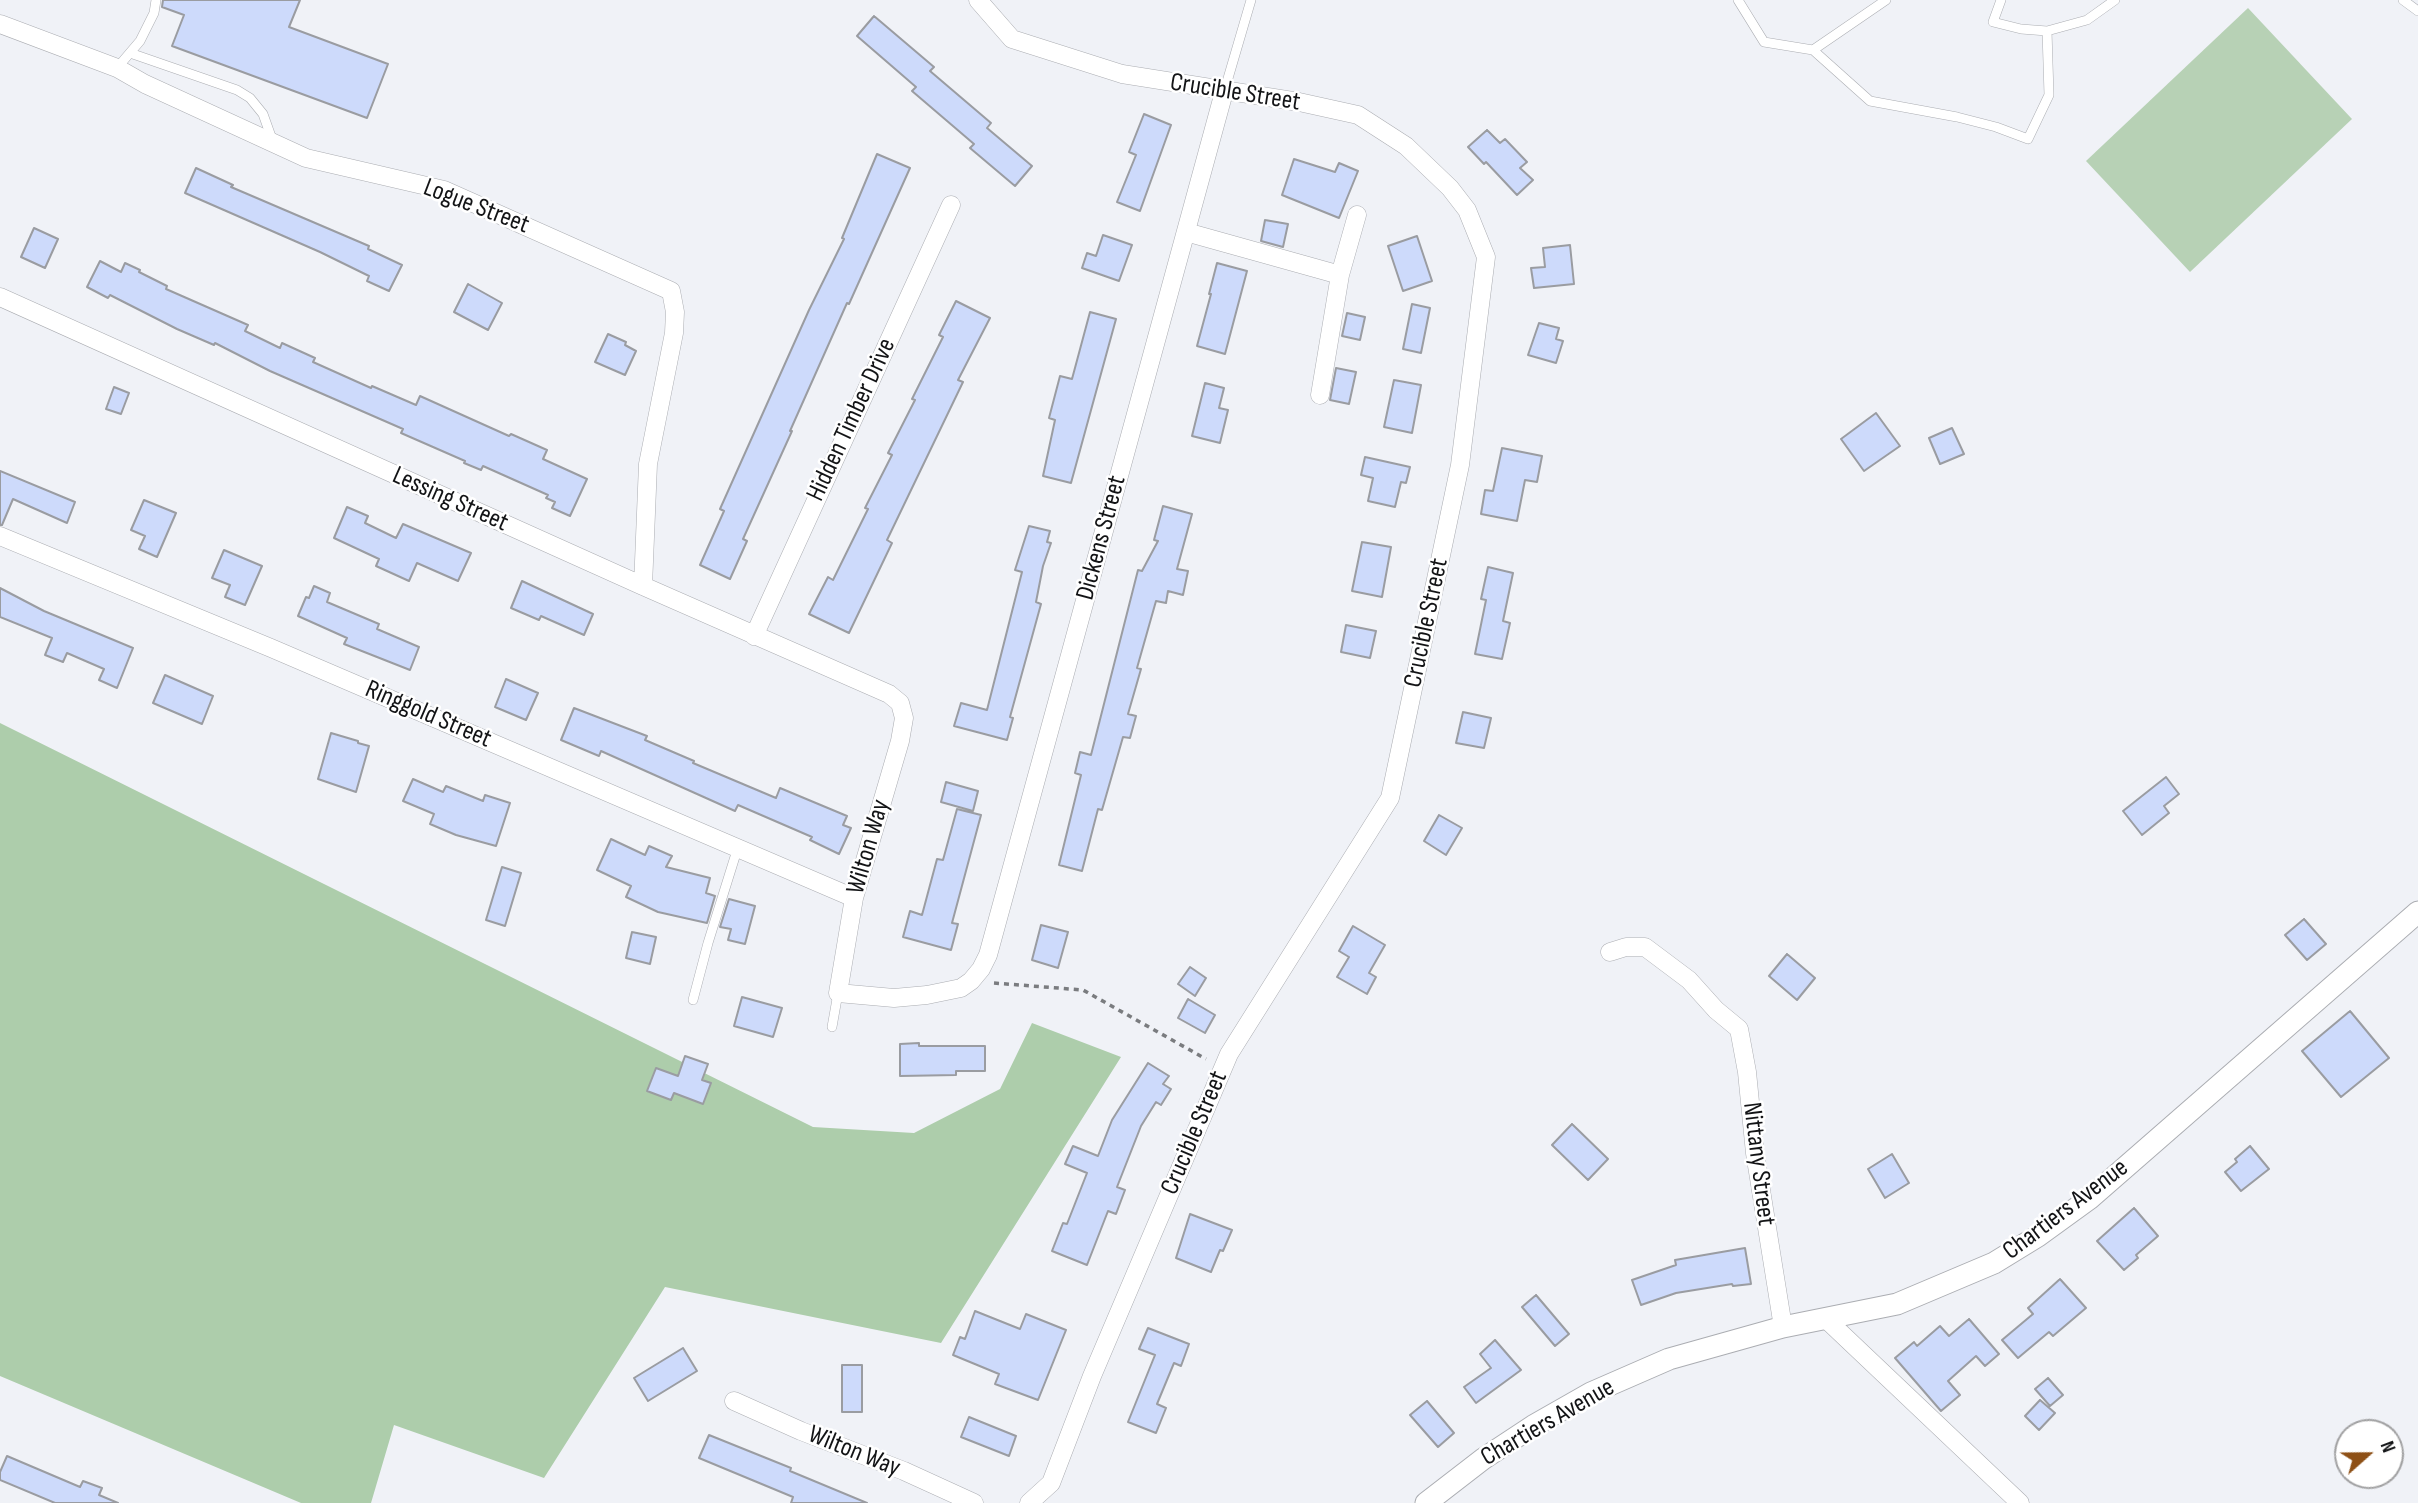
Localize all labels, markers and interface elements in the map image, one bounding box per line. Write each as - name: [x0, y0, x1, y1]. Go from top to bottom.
- street label: Crucible Street: [1168, 67, 1302, 119]
- street label: Logue Street: [419, 173, 533, 241]
- street label: Hidden Timber Drive: [801, 334, 903, 506]
- street label: Lessing Street: [387, 461, 513, 539]
- street label: Dickens Street: [1070, 472, 1134, 604]
- street label: Crucible Street: [1398, 556, 1456, 690]
- street label: Ringgold Street: [360, 674, 496, 756]
- street label: Wilton Way: [841, 796, 897, 898]
- street label: Crucible Street: [1155, 1067, 1235, 1199]
- street label: Nittany Street: [1735, 1101, 1781, 1227]
- street label: Chartiers Avenue: [1997, 1153, 2135, 1267]
- street label: Chartiers Avenue: [1476, 1372, 1620, 1474]
- street label: Wilton Way: [803, 1419, 905, 1485]
- north arrow: [2334, 1419, 2404, 1489]
- text: N: [2375, 1438, 2400, 1456]

